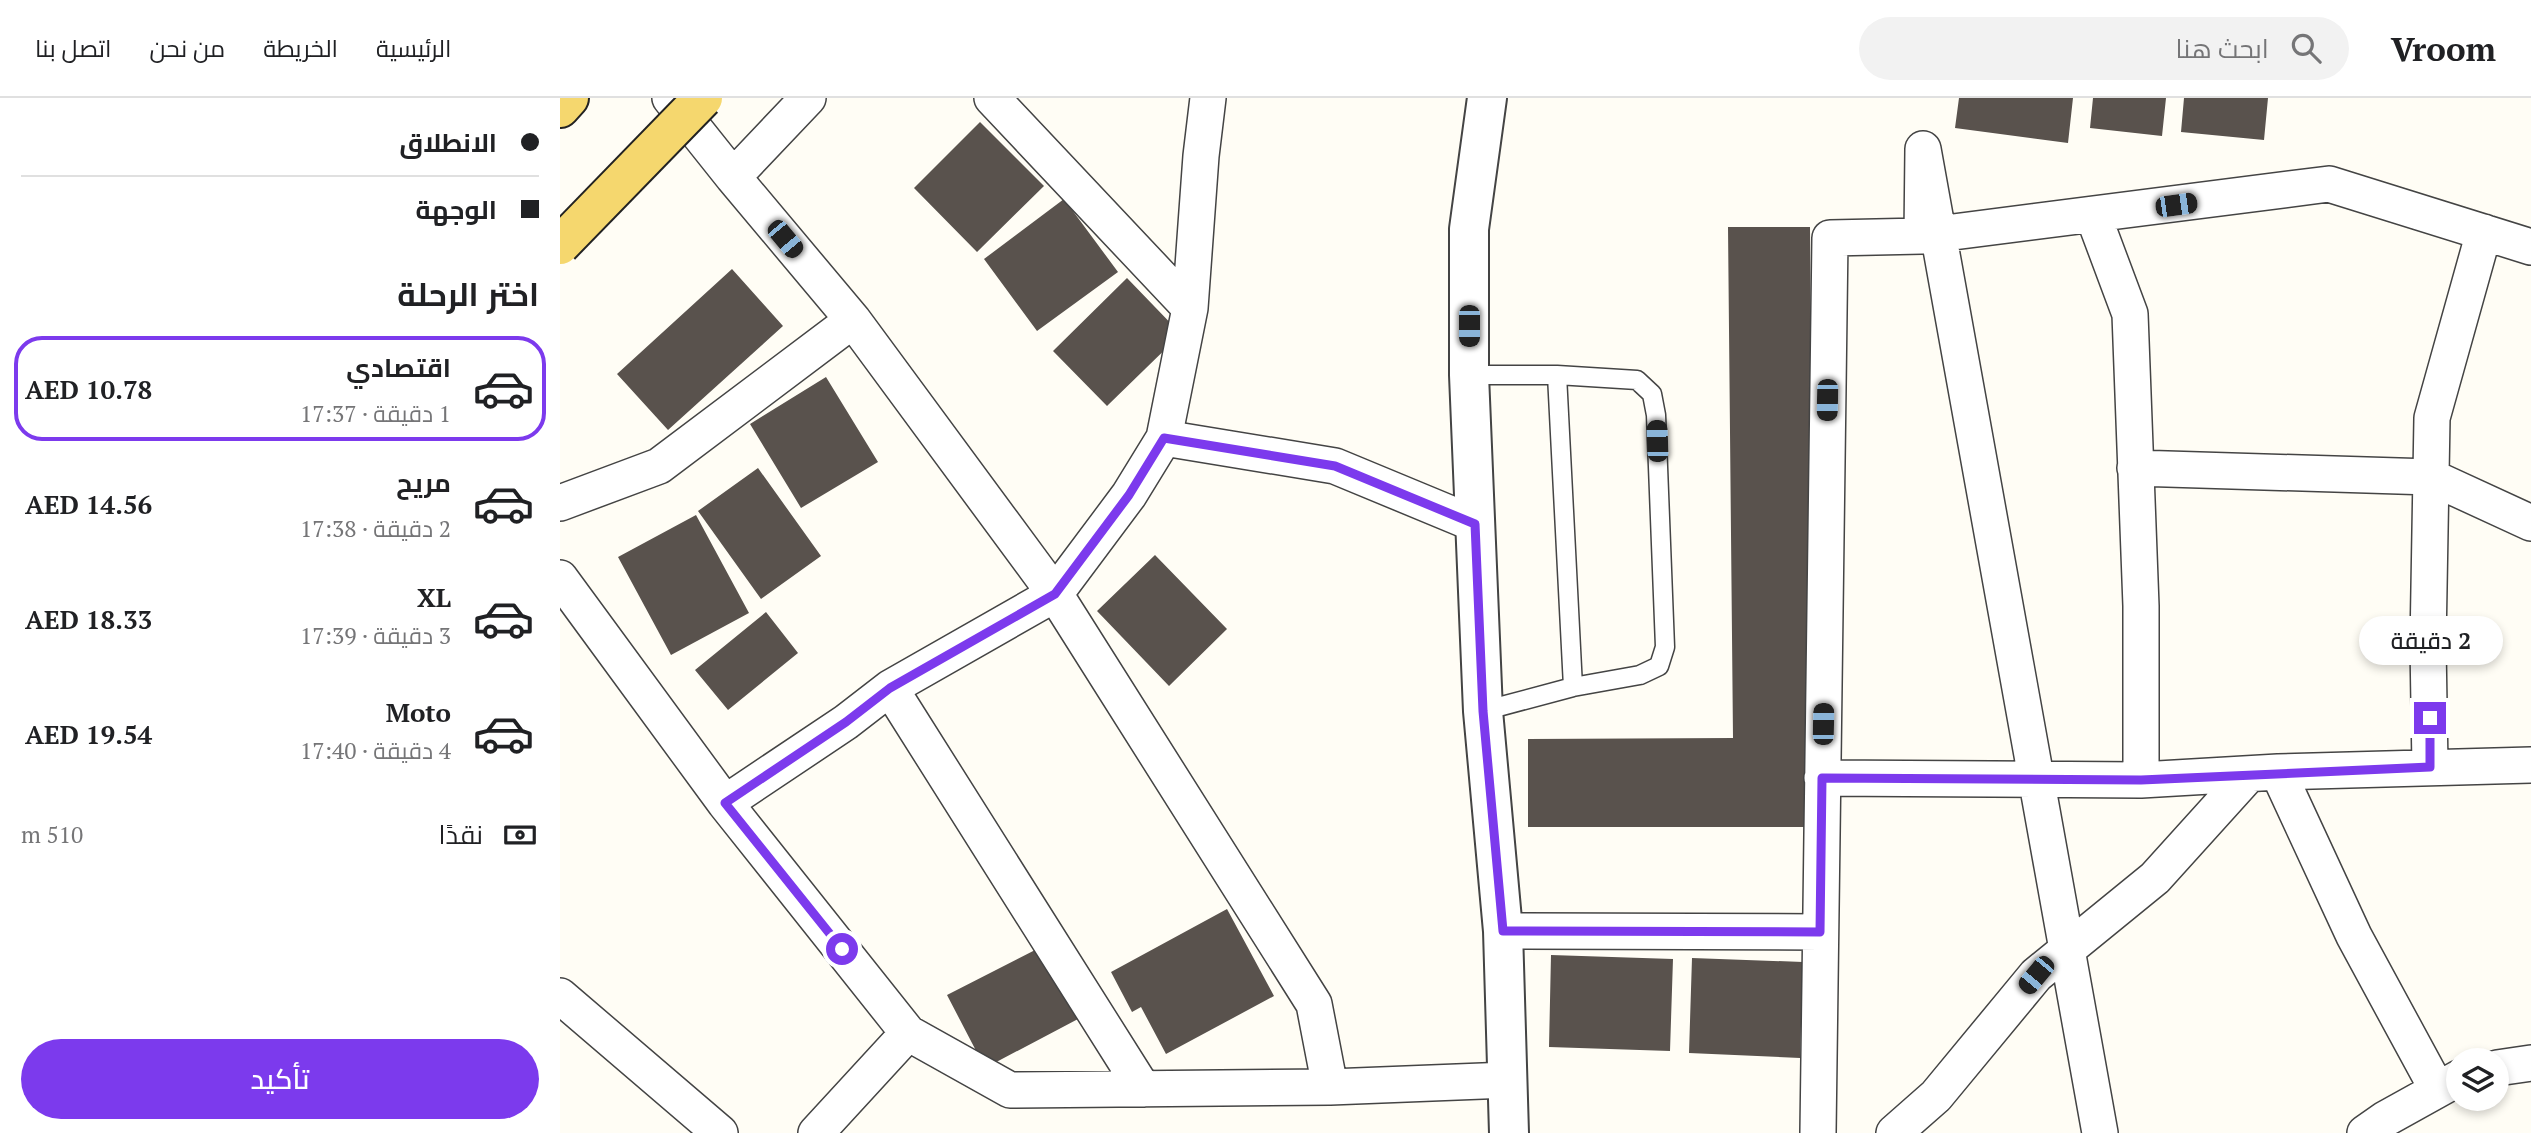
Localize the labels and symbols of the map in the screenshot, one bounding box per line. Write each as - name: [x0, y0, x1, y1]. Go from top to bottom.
- car: [2154, 192, 2199, 218]
- car: [764, 216, 807, 262]
- car: [1459, 305, 1480, 347]
- car: [1817, 379, 1838, 421]
- car: [1646, 420, 1669, 462]
- callout: 2 دقيقة: [2358, 616, 2502, 666]
- route end: [2414, 702, 2446, 734]
- car: [1813, 703, 1834, 745]
- route start: [826, 933, 858, 965]
- car: [2015, 952, 2058, 998]

